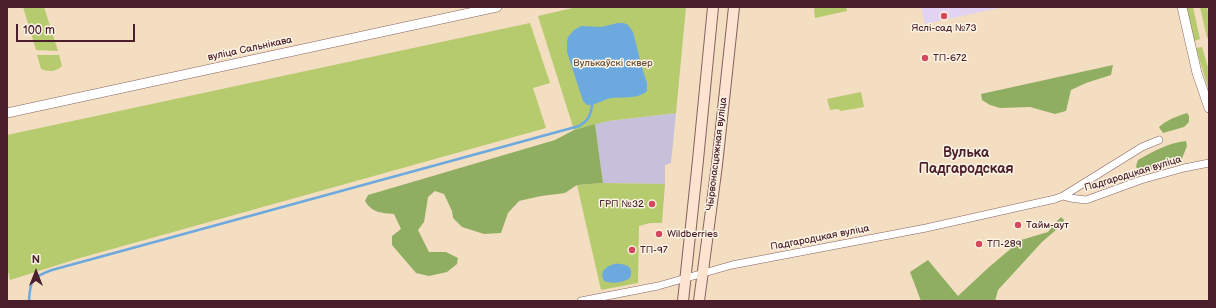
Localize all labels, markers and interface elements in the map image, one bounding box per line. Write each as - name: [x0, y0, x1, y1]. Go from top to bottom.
- marker: Яслі-сад №73: [939, 11, 949, 21]
- scale bar: [18, 16, 137, 42]
- place label: Яслі-сад №73: [911, 22, 977, 34]
- text: 100 m: [23, 23, 55, 38]
- street label: вуліца Сальнікава: [207, 34, 293, 64]
- place label: ТП-672: [933, 52, 967, 64]
- marker: ТП-672: [920, 53, 930, 63]
- park label: Вулькаўскі сквер: [573, 57, 653, 69]
- street label: Чырвонасцяжная вуліца: [704, 96, 730, 212]
- district label: Вулька Падгародская: [918, 145, 1014, 178]
- street label: Падгародцкая вуліца: [1083, 154, 1183, 194]
- place label: ГРП №32: [599, 198, 644, 210]
- marker: ГРП №32: [647, 199, 657, 209]
- place label: Тайм-аут: [1026, 219, 1069, 231]
- marker: Тайм-аут: [1013, 220, 1023, 230]
- street label: Падгародцкая вуліца: [769, 223, 871, 253]
- place label: Wildberries: [667, 228, 718, 240]
- marker: Wildberries: [654, 229, 664, 239]
- place label: ТП-289: [987, 238, 1021, 250]
- marker: ТП-289: [974, 239, 984, 249]
- place label: ТП-97: [640, 244, 668, 256]
- marker: ТП-97: [627, 245, 637, 255]
- north arrow: [16, 252, 56, 292]
- text: N: [32, 253, 40, 266]

